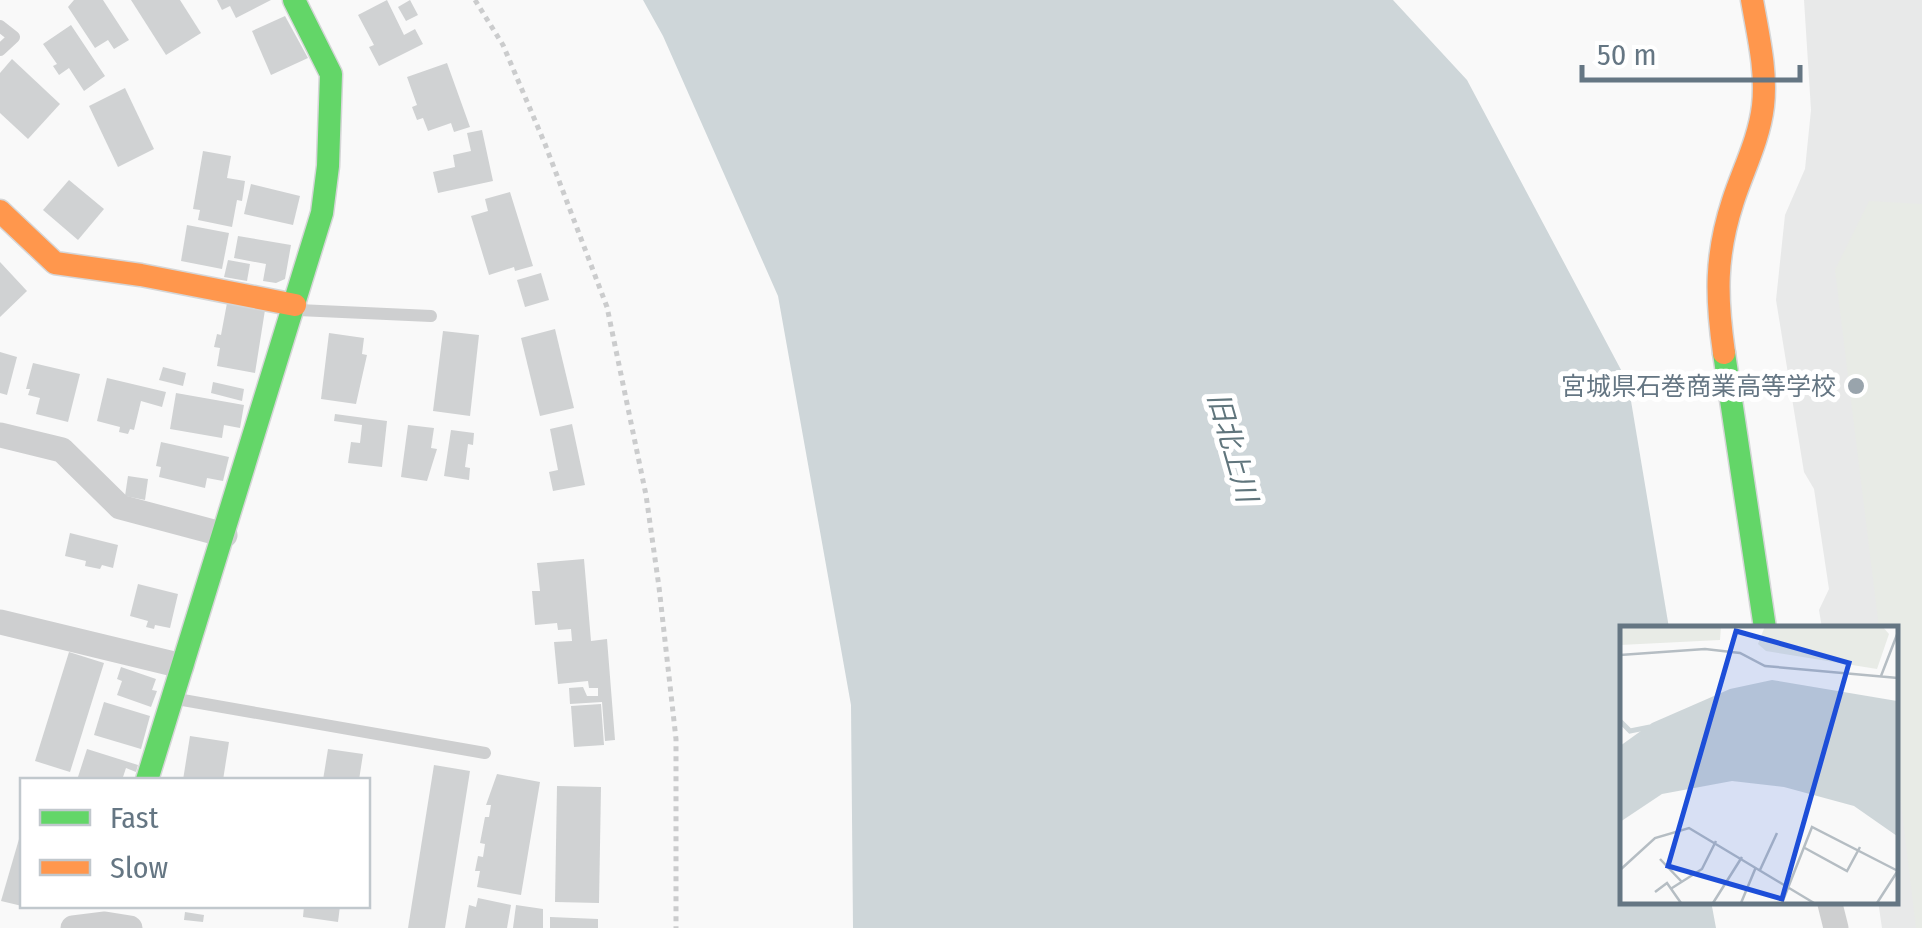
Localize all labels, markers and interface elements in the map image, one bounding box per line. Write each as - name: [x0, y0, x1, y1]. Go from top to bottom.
- scale bar: [1582, 20, 1800, 82]
- text: 50 m: [1597, 37, 1657, 73]
- place label: 宮城県石巻商業高等学校: [1561, 372, 1836, 402]
- marker: 宮城県石巻商業高等学校: [1845, 375, 1867, 397]
- water label: 旧北上川: [1201, 389, 1265, 508]
- inset map: [1620, 626, 1897, 903]
- legend: [20, 778, 370, 908]
- text: Fast: [110, 800, 159, 836]
- text: Slow: [110, 850, 168, 886]

